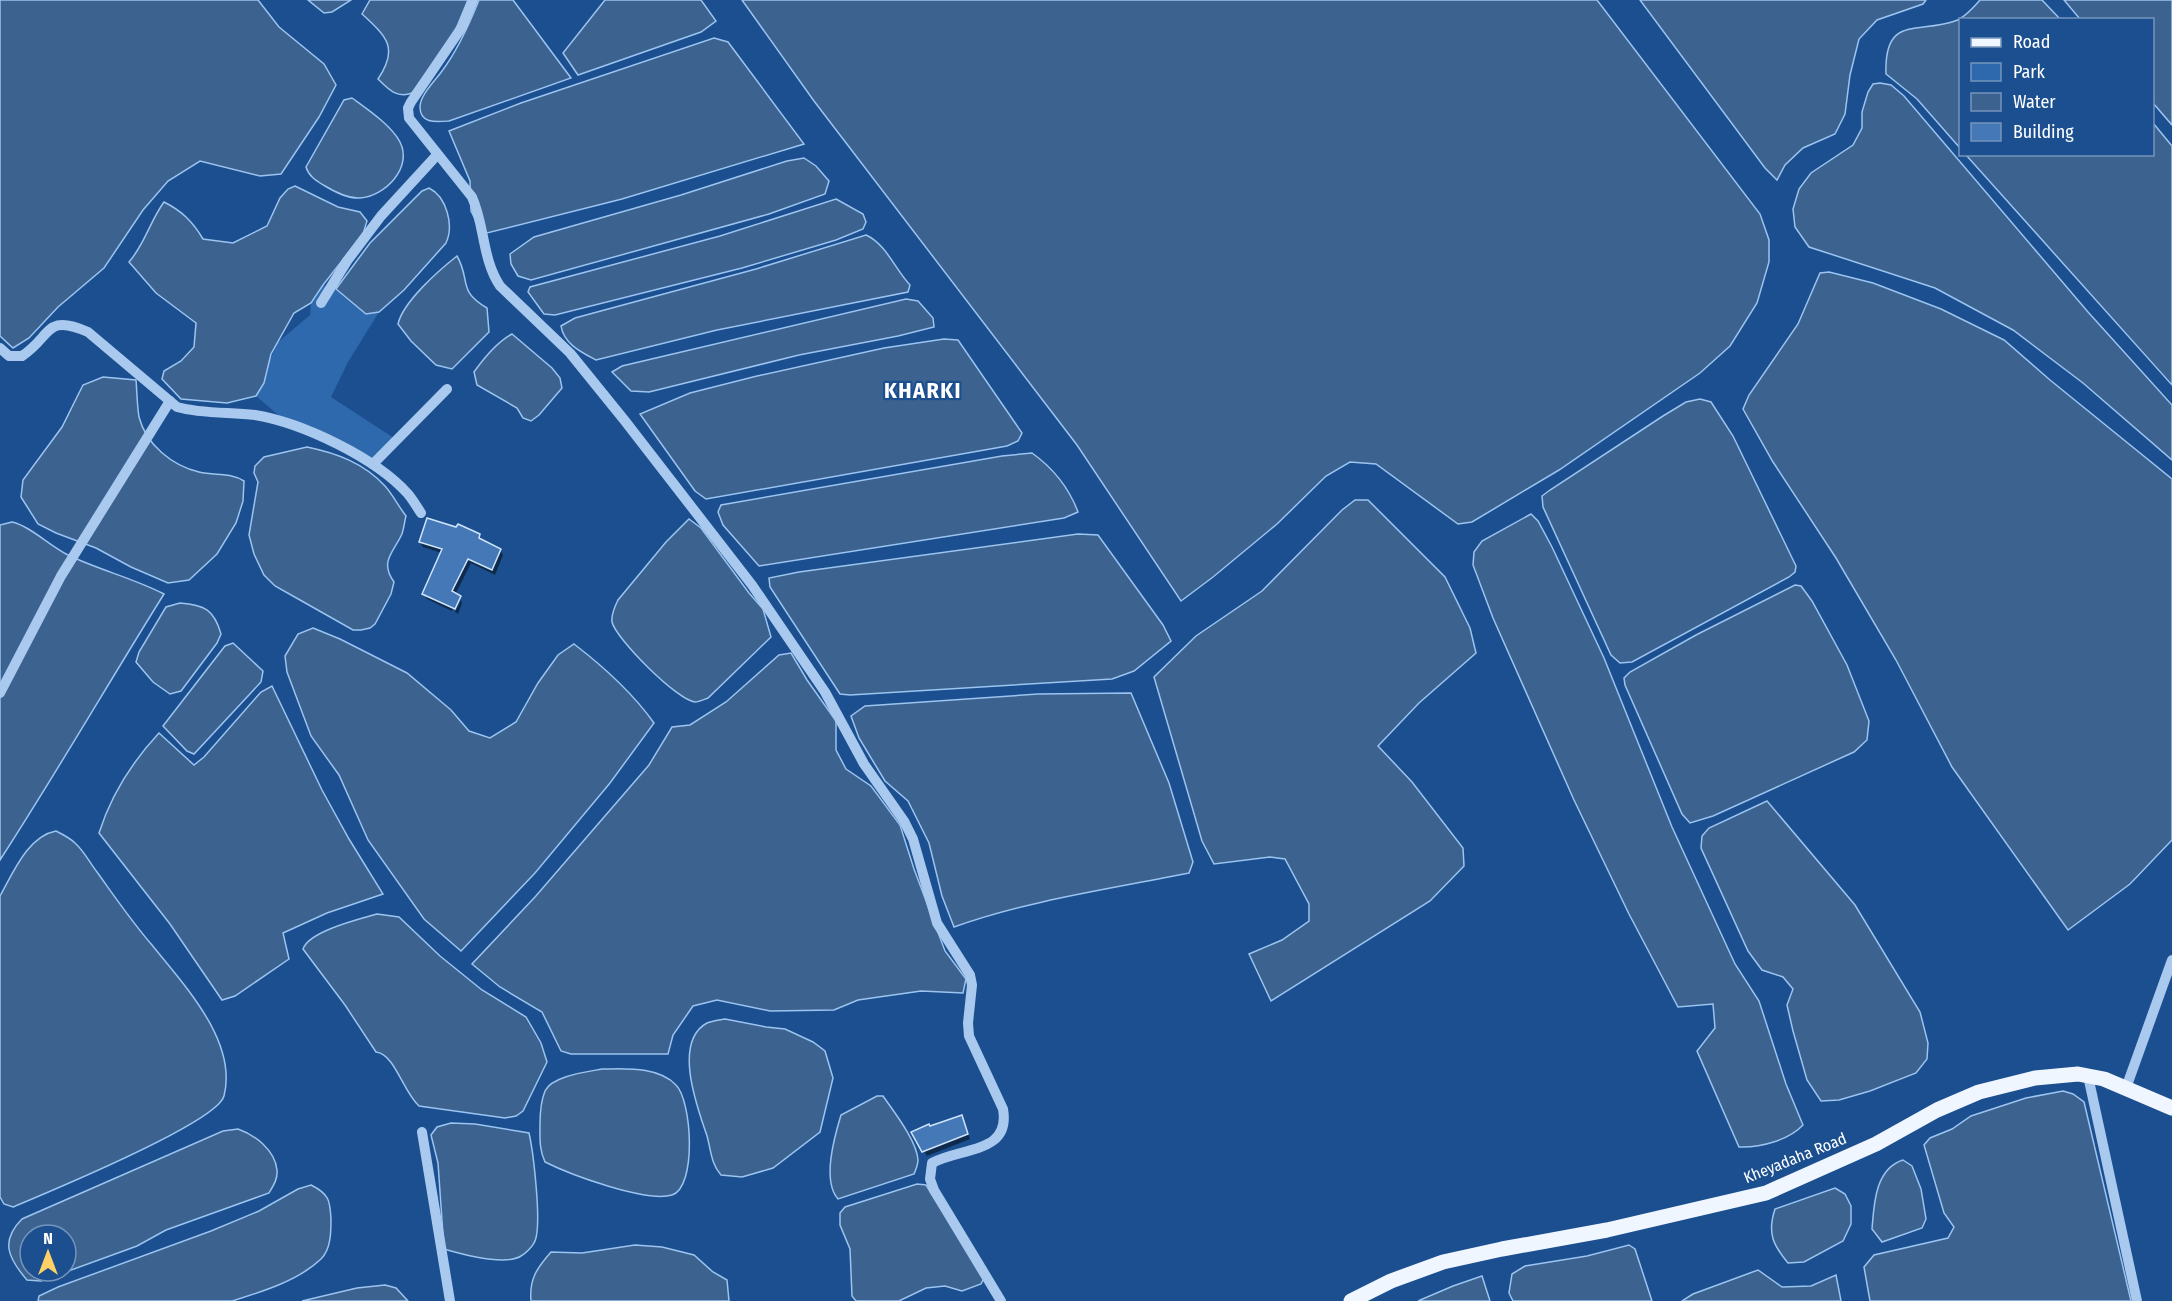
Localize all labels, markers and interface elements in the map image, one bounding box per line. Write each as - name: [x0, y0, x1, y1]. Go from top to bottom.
- legend: [1959, 18, 2154, 156]
- text: Road: [2013, 31, 2050, 53]
- text: Park: [2013, 61, 2046, 83]
- text: Water: [2013, 91, 2056, 113]
- text: Building: [2013, 121, 2074, 143]
- district label: KHARKI: [884, 377, 962, 404]
- street label: Kheyadaha Road: [1741, 1129, 1849, 1187]
- north arrow: [18, 1223, 78, 1283]
- text: N: [43, 1229, 53, 1248]

